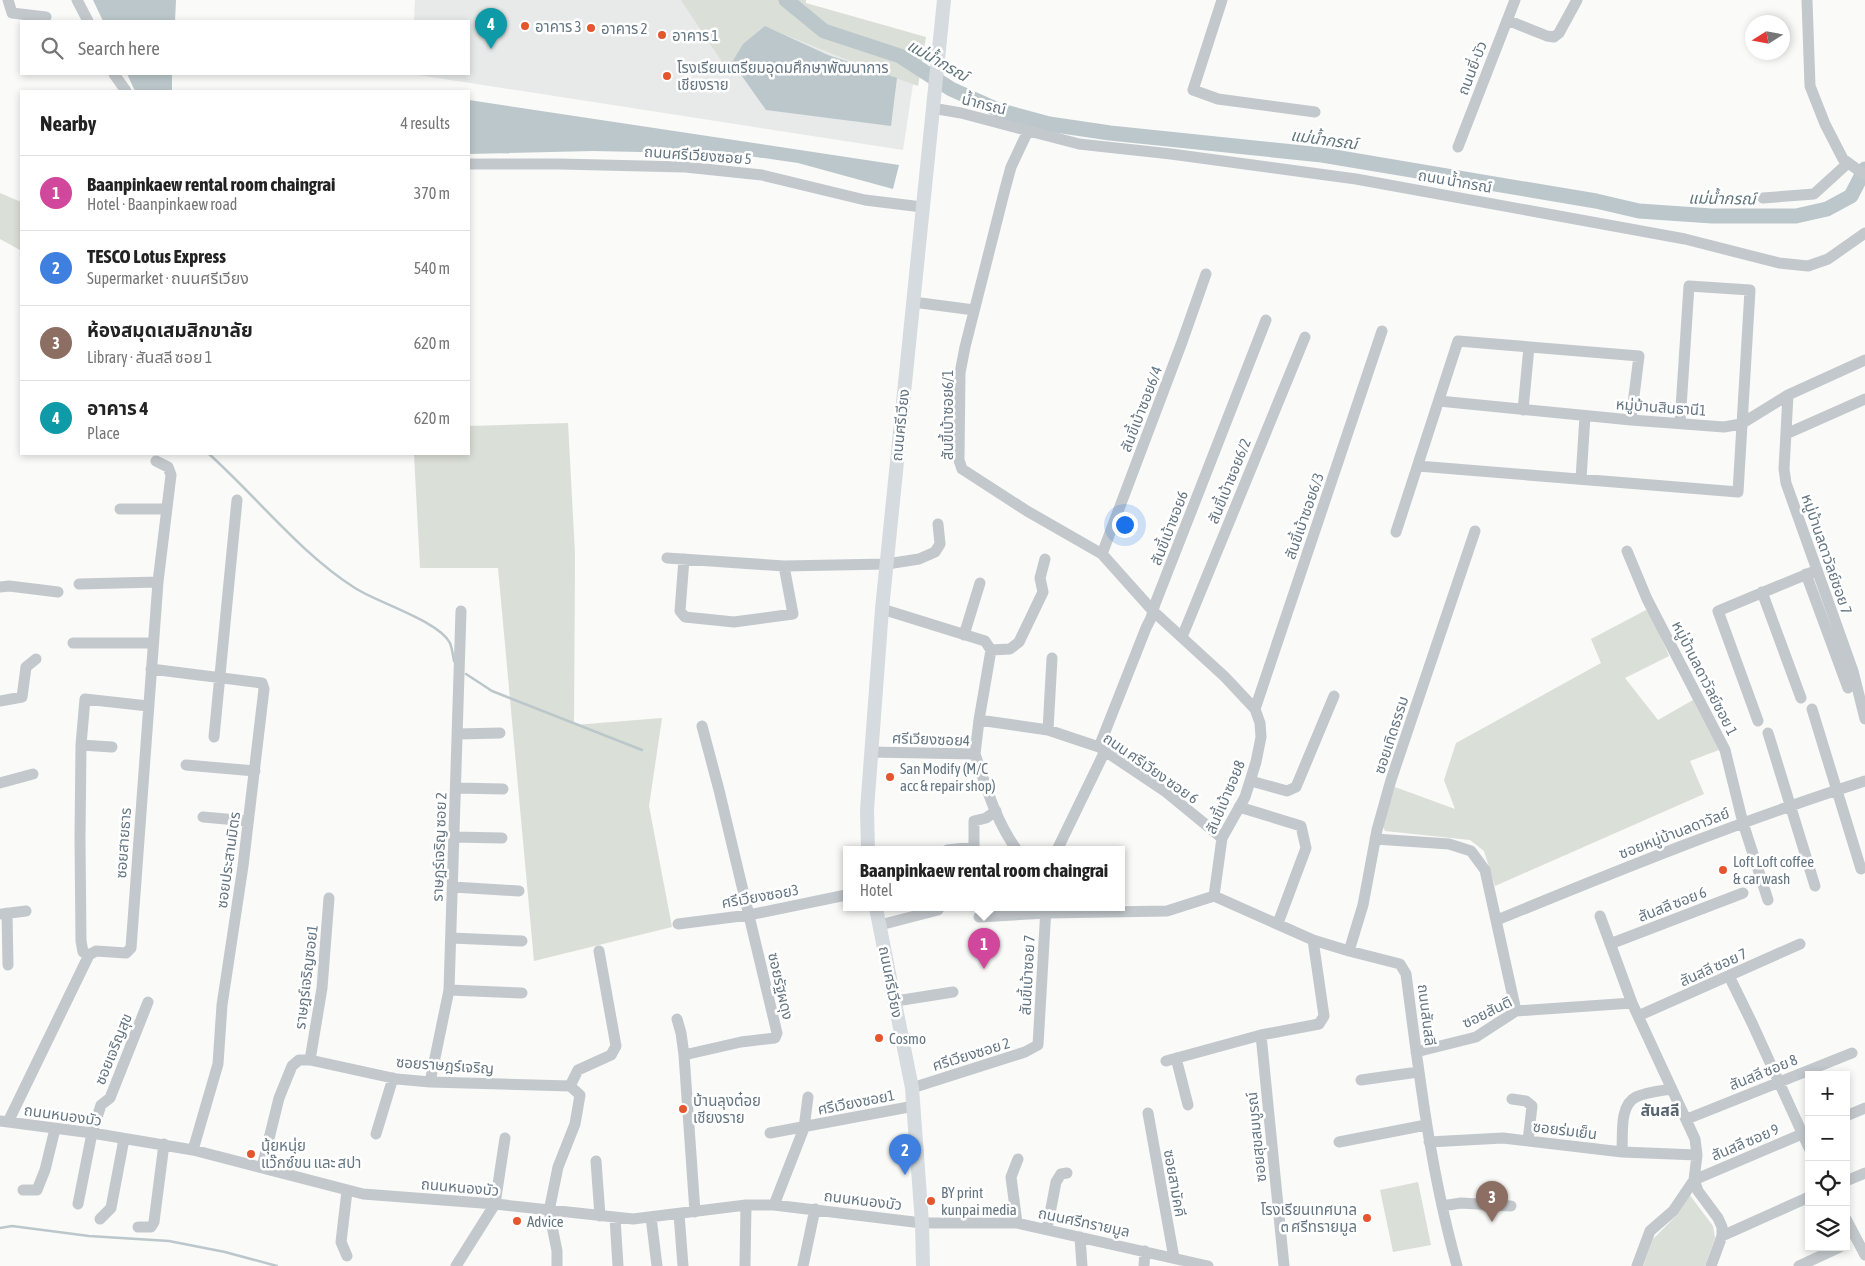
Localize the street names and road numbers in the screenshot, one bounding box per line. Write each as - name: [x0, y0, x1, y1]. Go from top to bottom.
- street label: ถนนยี่-บัว: [1452, 38, 1490, 97]
- street label: น้ำกรณ์: [960, 88, 1008, 118]
- street label: ถนนศรีเวียงซอย 5: [644, 143, 752, 167]
- street label: ถนน น้ำกรณ์: [1417, 164, 1494, 196]
- street label: สันขี้เบ้าซอย6/4: [1115, 363, 1165, 454]
- street label: สันขี้เบ้าซอย6/1: [937, 370, 956, 460]
- street label: ถนนศรีเวียง: [888, 388, 912, 462]
- street label: หมู่บ้านสินธานี1: [1615, 395, 1707, 420]
- street label: สันขี้เบ้าซอย6/2: [1202, 435, 1254, 526]
- street label: สันขี้เบ้าซอย6/3: [1279, 470, 1327, 562]
- street label: สันขี้เบ้าซอย6: [1145, 488, 1191, 568]
- street label: หมู่บ้านลดาวัลย์ซอย 7: [1797, 492, 1856, 617]
- street label: หมู่บ้านลดาวัลย์ซอย 1: [1668, 618, 1741, 738]
- street label: ซอยเทิดธรรม: [1370, 694, 1412, 776]
- street label: ศรีเวียงซอย4: [892, 729, 970, 749]
- street label: ถนน ศรีเวียง ซอย 6: [1100, 729, 1202, 807]
- street label: สันขี้เบ้าซอย8: [1200, 757, 1248, 836]
- street label: ราษฎร์เจริญ ซอย 2: [429, 792, 449, 902]
- street label: ซอยหมู่บ้านลดาวัลย์: [1616, 804, 1732, 863]
- street label: ซอยสายธาร: [112, 807, 134, 879]
- street label: ซอยประสานมิตร: [213, 811, 243, 909]
- street label: ศรีเวียงซอย3: [720, 881, 800, 911]
- street label: สันสลี ซอย 6: [1635, 883, 1709, 925]
- street label: ราษฎร์เจริญซอย1: [291, 924, 321, 1030]
- street label: สันขี้เบ้าซอย 7: [1014, 934, 1038, 1016]
- street label: ถนนศรีเวียง: [876, 945, 906, 1019]
- street label: สันสลี ซอย 7: [1677, 945, 1749, 989]
- street label: ซอยรัฐผดุง: [764, 951, 797, 1021]
- street label: ถนนสันสลี: [1415, 983, 1439, 1047]
- street label: ซอยสันติ: [1459, 993, 1515, 1031]
- street label: ซอยเจริญสุข: [91, 1011, 136, 1088]
- street label: ศรีเวียงซอย 2: [930, 1034, 1012, 1074]
- street label: สันสลี ซอย 8: [1726, 1051, 1800, 1093]
- street label: ซอยราษฎร์เจริญ: [395, 1053, 495, 1077]
- street label: ศรีเวียงซอย1: [816, 1086, 896, 1118]
- street label: ซอยสุขสมบูรณ์: [1243, 1091, 1270, 1183]
- street label: ถนนหนองบัว: [23, 1101, 103, 1129]
- street label: ซอยร่มเย็น: [1532, 1118, 1598, 1142]
- street label: สันสลี ซอย 9: [1709, 1120, 1781, 1164]
- street label: ซอยสามัคคี: [1161, 1148, 1189, 1218]
- street label: ถนนหนองบัว: [420, 1175, 500, 1199]
- street label: ถนนหนองบัว: [823, 1187, 903, 1213]
- street label: ถนนศรีทรายมูล: [1036, 1204, 1131, 1241]

